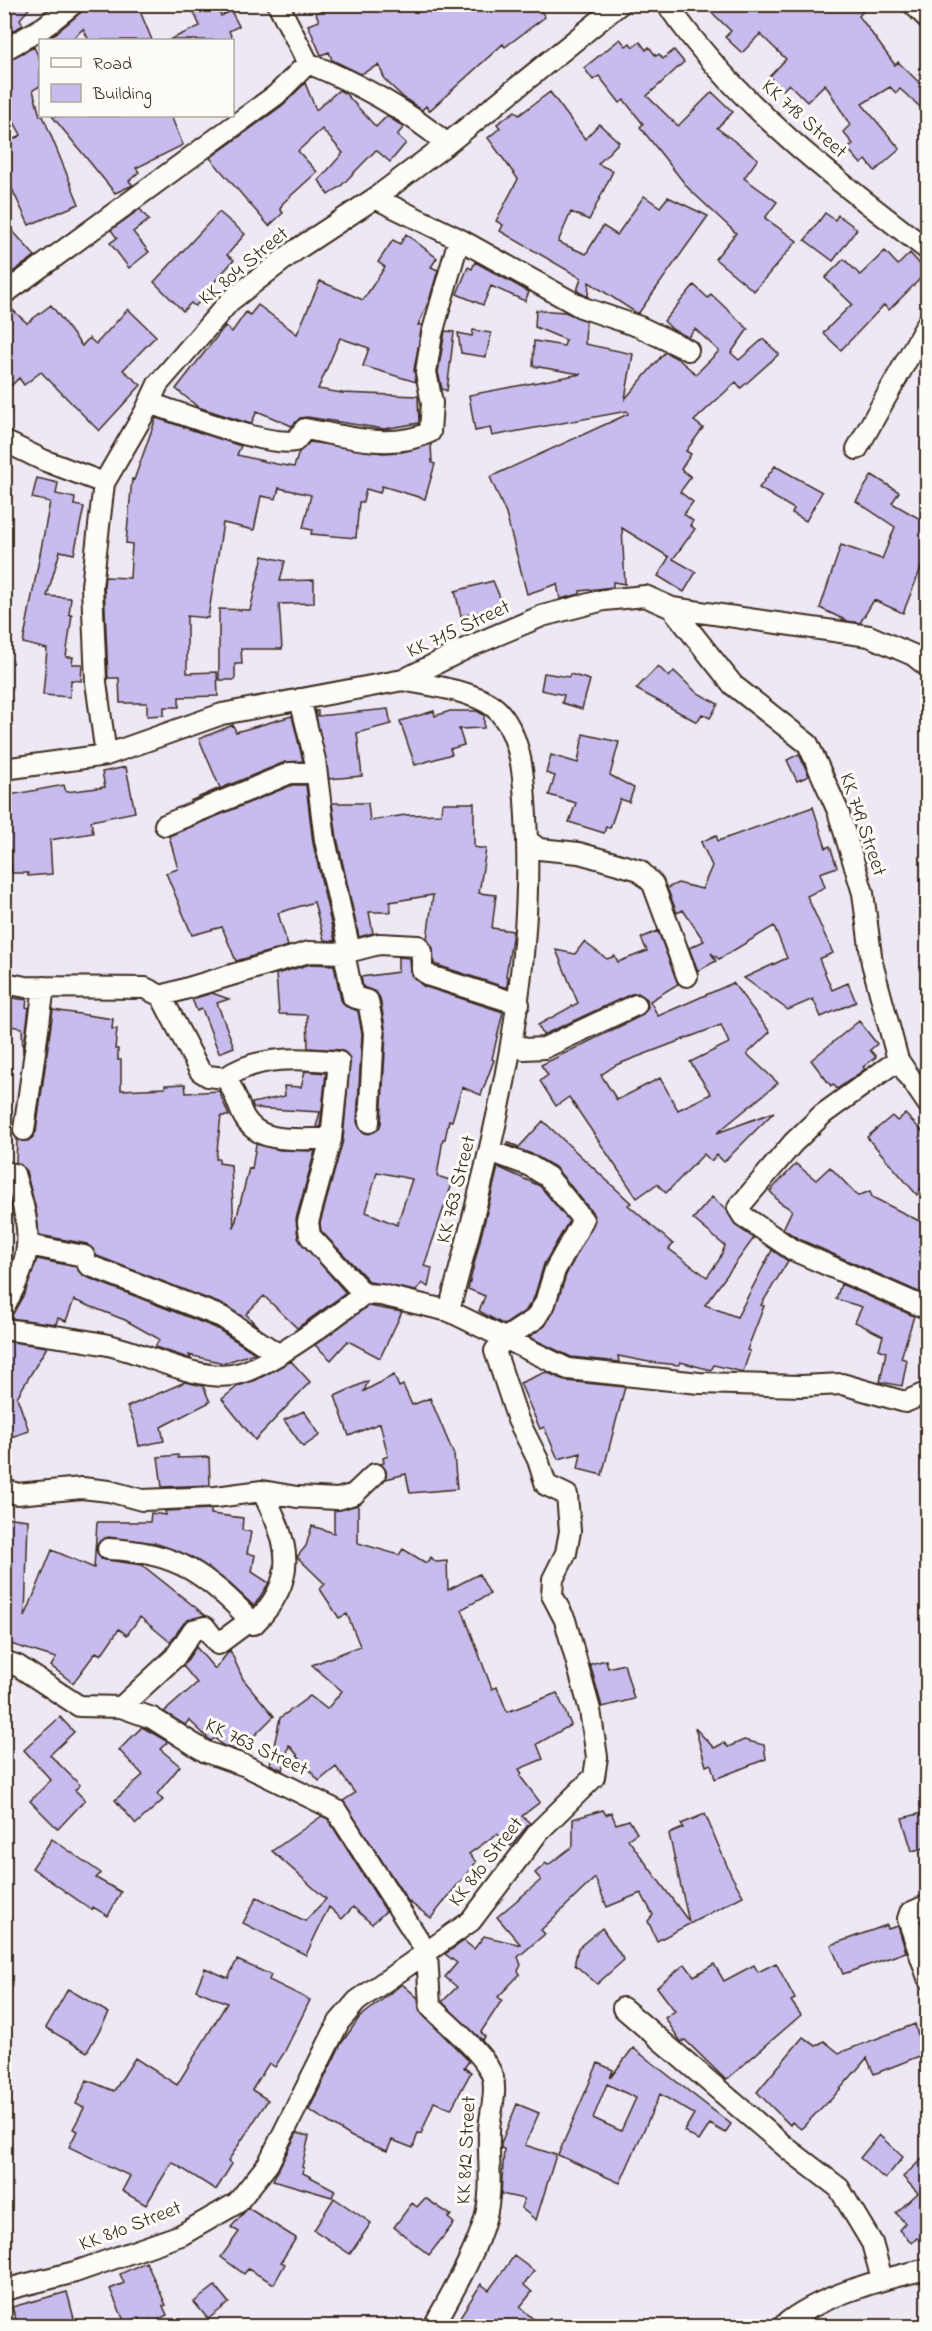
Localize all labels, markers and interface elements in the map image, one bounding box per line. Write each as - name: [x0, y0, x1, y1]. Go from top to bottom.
- legend: [39, 39, 234, 117]
- text: Road: [93, 52, 132, 78]
- street label: KK 718 Street: [754, 73, 853, 166]
- text: Building: [92, 82, 152, 109]
- street label: KK 804 Street: [193, 220, 296, 313]
- street label: KK 715 Street: [402, 593, 516, 667]
- street label: KK 749 Street: [830, 769, 894, 880]
- street label: KK 763 Street: [429, 1132, 485, 1247]
- street label: KK 763 Street: [200, 1711, 313, 1785]
- street label: KK 810 Street: [442, 1811, 531, 1914]
- street label: KK 812 Street: [449, 2095, 485, 2205]
- street label: KK 810 Street: [75, 2194, 186, 2260]

